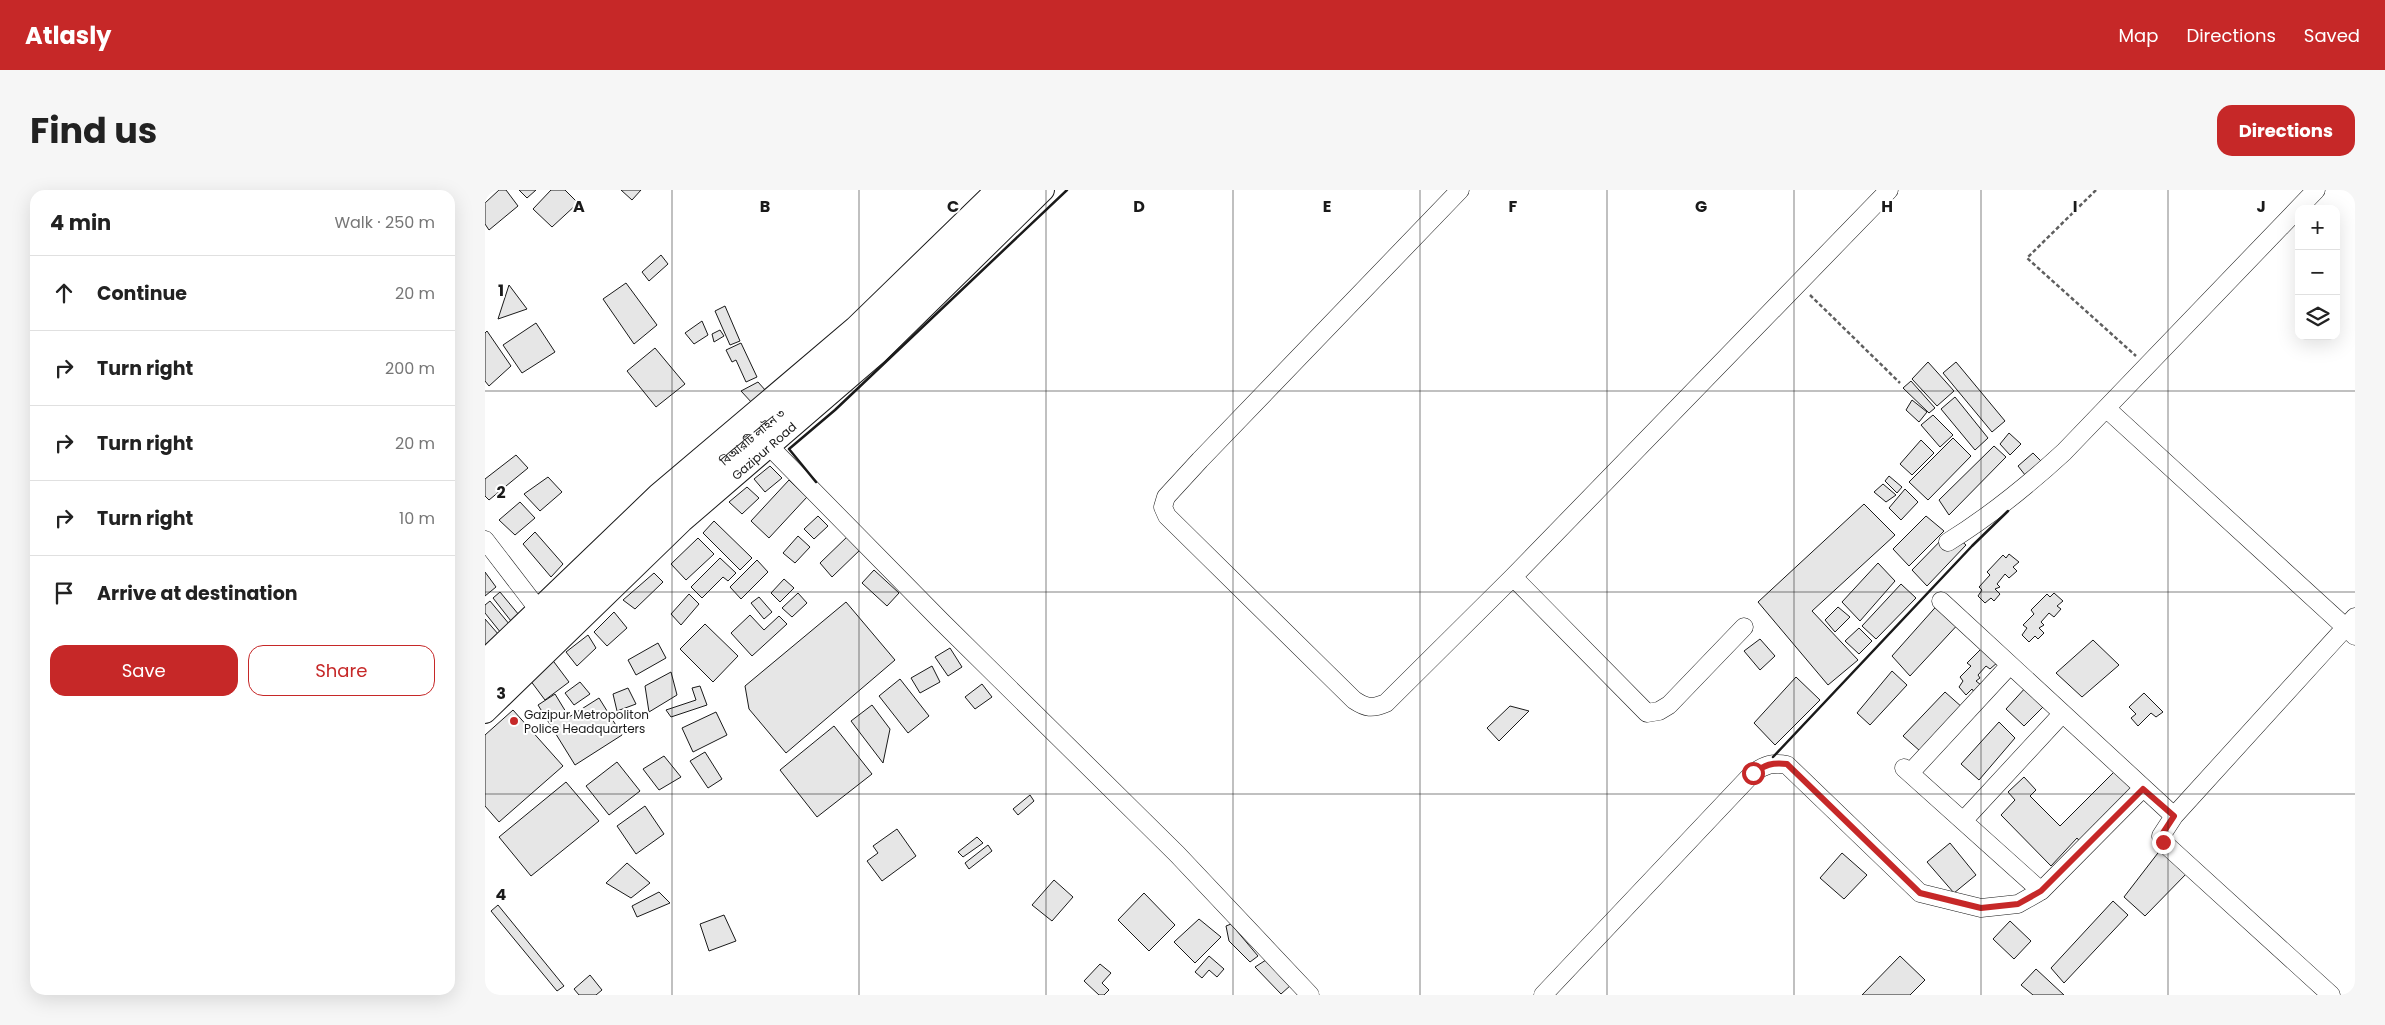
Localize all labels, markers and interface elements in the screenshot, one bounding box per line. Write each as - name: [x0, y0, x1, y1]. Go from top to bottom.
- text: Atlasly: [25, 19, 111, 52]
- text: Map: [2119, 23, 2158, 48]
- text: Directions: [2186, 23, 2276, 48]
- text: Saved: [2304, 23, 2360, 48]
- button: Directions: [2217, 105, 2355, 156]
- text: Find us: [30, 106, 157, 155]
- text: A: [573, 195, 585, 218]
- text: B: [760, 195, 770, 218]
- text: C: [947, 195, 959, 218]
- text: D: [1133, 195, 1145, 218]
- text: E: [1323, 195, 1331, 218]
- text: F: [1509, 195, 1518, 218]
- text: G: [1695, 195, 1707, 218]
- text: H: [1881, 195, 1893, 218]
- text: I: [2073, 195, 2077, 218]
- text: J: [2256, 195, 2266, 218]
- map controls: [2295, 205, 2340, 340]
- button: +: [2295, 205, 2340, 250]
- text: 4 min: [50, 208, 111, 237]
- text: Walk · 250 m: [334, 211, 435, 234]
- button: −: [2295, 250, 2340, 295]
- icon: ahead: [50, 279, 78, 307]
- text: 1: [498, 279, 504, 302]
- text: Continue: [97, 280, 187, 307]
- text: 20 m: [395, 282, 435, 305]
- button: layers: [2295, 295, 2340, 340]
- icon: right: [50, 354, 78, 382]
- text: Turn right: [97, 355, 193, 382]
- text: 200 m: [385, 357, 435, 380]
- street label: বিআরটি লাইন ৩: [715, 405, 788, 470]
- street label: Gazipur Road: [728, 418, 800, 484]
- icon: right: [50, 429, 78, 457]
- text: Turn right: [97, 430, 193, 457]
- text: 20 m: [395, 432, 435, 455]
- text: 2: [496, 481, 506, 504]
- icon: right: [50, 504, 78, 532]
- text: Turn right: [97, 505, 193, 532]
- text: 10 m: [399, 507, 435, 530]
- icon: arrive: [50, 579, 78, 607]
- text: Arrive at destination: [97, 580, 298, 607]
- button: Save: [50, 645, 238, 696]
- button: Share: [248, 645, 435, 696]
- text: 3: [496, 682, 506, 705]
- place label: Gazipur Metropoliton Police Headquarters: [524, 706, 649, 737]
- marker: Gazipur Metropoliton Police Headquarters: [508, 715, 520, 727]
- route start: [1742, 762, 1765, 785]
- route end: [2152, 831, 2175, 854]
- text: 4: [496, 883, 507, 906]

